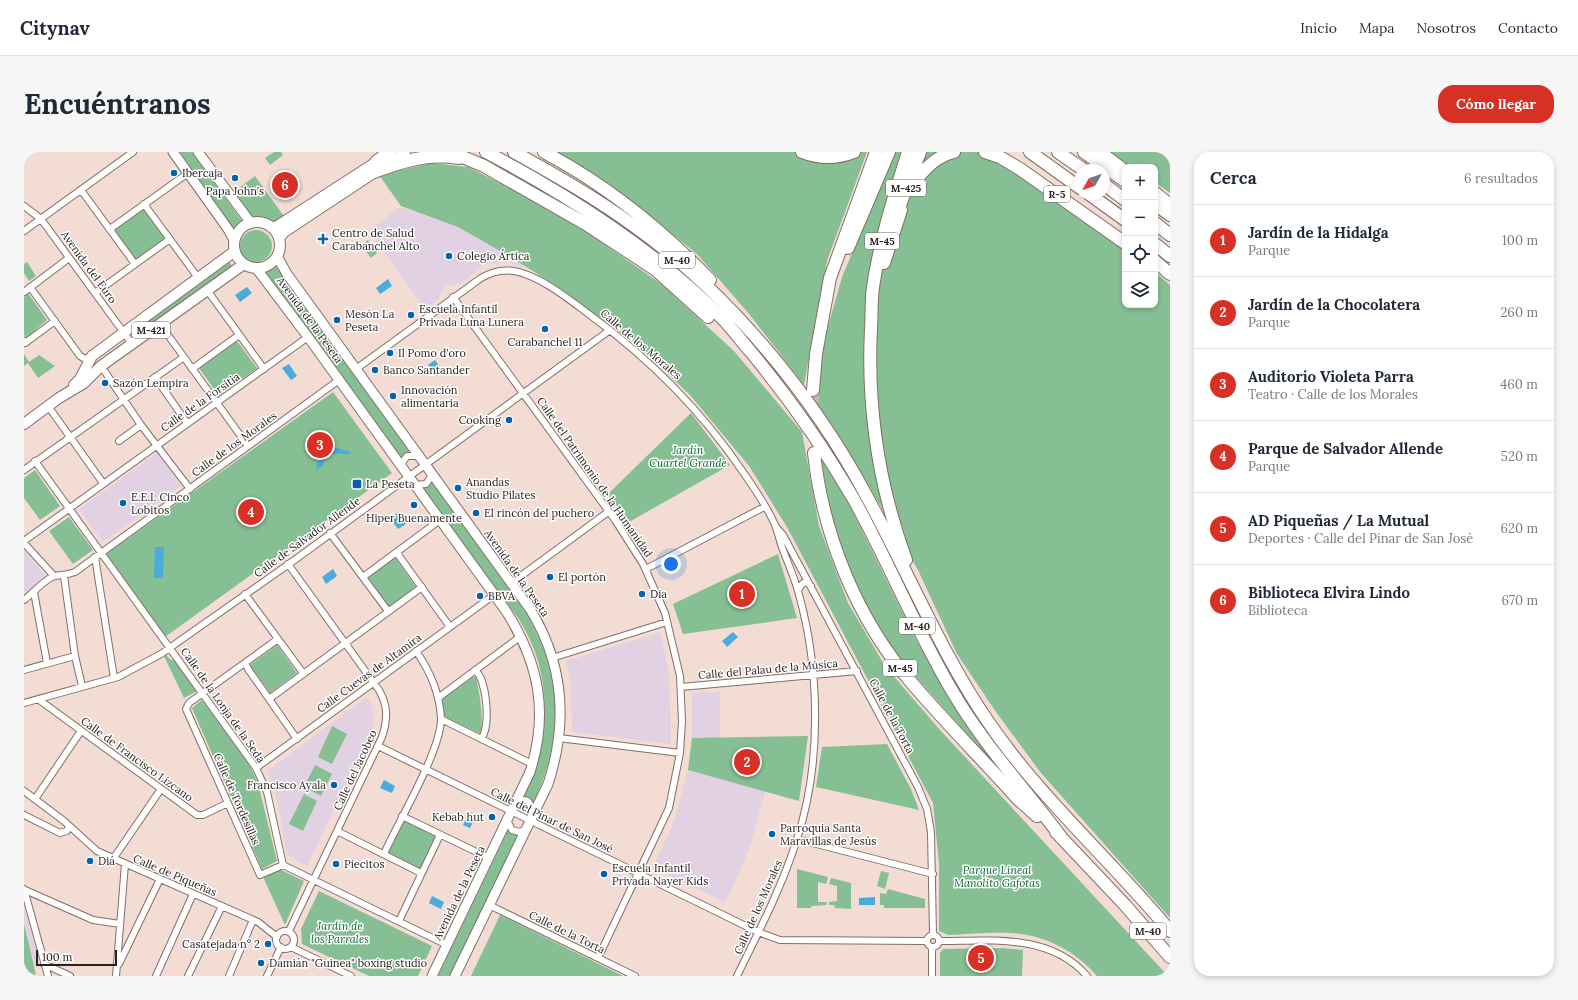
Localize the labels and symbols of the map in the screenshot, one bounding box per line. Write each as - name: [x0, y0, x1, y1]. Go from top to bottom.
- north arrow: [1074, 164, 1110, 200]
- place label: Ibercaja: [182, 166, 223, 180]
- marker: Ibercaja: [169, 168, 179, 178]
- pin: 6: [272, 170, 298, 200]
- marker: Papa John's: [230, 173, 240, 183]
- road number: M-425: [886, 180, 926, 196]
- place label: Papa John's: [206, 184, 264, 198]
- road number: R-5: [1044, 186, 1070, 202]
- place label: Centro de Salud Carabanchel Alto: [332, 226, 419, 253]
- street label: Avenida del Euro: [58, 227, 120, 306]
- marker: Centro de Salud Carabanchel Alto: [317, 233, 329, 245]
- road number: M-45: [865, 233, 899, 249]
- place label: Colegio Ártica: [457, 249, 530, 263]
- marker: Colegio Ártica: [444, 251, 454, 261]
- road number: M-40: [659, 252, 695, 268]
- street label: Avenida de la Peseta: [273, 273, 346, 366]
- place label: Escuela Infantil Privada Luna Lunera: [419, 302, 524, 329]
- street label: Calle de los Morales: [597, 306, 685, 382]
- place label: Mesón La Peseta: [345, 307, 395, 334]
- marker: Escuela Infantil Privada Luna Lunera: [406, 310, 416, 320]
- marker: Mesón La Peseta: [332, 315, 342, 325]
- road number: M-421: [132, 322, 170, 338]
- marker: Carabanchel 11: [540, 324, 550, 334]
- place label: Carabanchel 11: [508, 335, 582, 349]
- place label: Il Pomo d'oro: [398, 346, 466, 360]
- marker: Il Pomo d'oro: [385, 348, 395, 358]
- place label: Banco Santander: [383, 363, 470, 377]
- marker: Banco Santander: [370, 365, 380, 375]
- street label: Calle de la Forsitia: [158, 369, 243, 435]
- place label: Sazón Lempira: [113, 376, 189, 390]
- marker: Sazón Lempira: [100, 378, 110, 388]
- place label: Innovación alimentaria: [401, 383, 459, 410]
- marker: Innovación alimentaria: [388, 391, 398, 401]
- street label: Calle del Patrimonio de la Humanidad: [534, 394, 656, 560]
- street label: Calle de los Morales: [189, 408, 279, 480]
- place label: Cooking: [459, 413, 502, 427]
- marker: Cooking: [504, 415, 514, 425]
- pin: 3: [307, 430, 333, 460]
- park label: Jardín Cuartel Grande: [649, 443, 727, 470]
- place label: Anandas Studio Pilates: [465, 475, 536, 502]
- place label: La Peseta: [366, 477, 415, 491]
- marker: La Peseta: [351, 478, 363, 490]
- marker: Anandas Studio Pilates: [453, 483, 463, 493]
- place label: E.E.I. Cinco Lobitos: [131, 490, 189, 517]
- street label: Calle de Salvador Allende: [251, 494, 363, 580]
- pin: 4: [238, 497, 264, 527]
- marker: E.E.I. Cinco Lobitos: [118, 498, 128, 508]
- marker: Hiper Buenamente: [409, 500, 419, 510]
- place label: El rincón del puchero: [484, 506, 594, 520]
- marker: El rincón del puchero: [471, 508, 481, 518]
- place label: Hiper Buenamente: [366, 511, 462, 525]
- street label: Avenida de la Peseta: [481, 526, 553, 620]
- your location: [661, 554, 681, 574]
- place label: El portón: [558, 570, 606, 584]
- marker: El portón: [545, 572, 555, 582]
- pin: 1: [729, 579, 755, 609]
- place label: Dia: [650, 587, 667, 601]
- place label: BBVA: [488, 589, 516, 603]
- marker: Dia: [637, 589, 647, 599]
- marker: BBVA: [475, 591, 485, 601]
- road number: M-40: [899, 618, 935, 634]
- street label: Calle Cuevas de Altamira: [314, 630, 424, 716]
- street label: Calle de la Lonja de la Seda: [178, 645, 268, 766]
- street label: Calle del Palau de la Música: [698, 656, 839, 682]
- road number: M-45: [883, 660, 917, 676]
- street label: Calle de la Torta: [866, 676, 918, 756]
- street label: Calle de Francisco Lizcano: [78, 714, 196, 804]
- street label: Calle del Jacobeo: [330, 728, 380, 812]
- pin: 2: [734, 747, 760, 777]
- street label: Calle de Tordesillas: [211, 751, 263, 847]
- place label: Francisco Ayala: [247, 778, 326, 792]
- marker: Francisco Ayala: [329, 780, 339, 790]
- street label: Calle del Pinar de San José: [488, 784, 616, 856]
- place label: Kebab hut: [432, 810, 485, 824]
- marker: Kebab hut: [487, 812, 497, 822]
- place label: Parroquia Santa Maravillas de Jesús: [780, 821, 876, 848]
- marker: Parroquia Santa Maravillas de Jesús: [767, 829, 777, 839]
- street label: Avenida de la Peseta: [430, 843, 488, 943]
- street label: Calle de Piqueñas: [131, 851, 219, 899]
- place label: Diá: [98, 854, 115, 868]
- marker: Diá: [85, 856, 95, 866]
- place label: Piecitos: [344, 857, 385, 871]
- street label: Calle de los Morales: [731, 858, 785, 956]
- marker: Piecitos: [331, 859, 341, 869]
- place label: Escuela Infantil Privada Nayer Kids: [612, 861, 708, 888]
- park label: Parque Lineal Manolito Gafotas: [954, 863, 1040, 890]
- marker: Escuela Infantil Privada Nayer Kids: [599, 869, 609, 879]
- street label: Calle de la Torta: [527, 908, 608, 957]
- park label: Jardín de los Parrales: [311, 919, 369, 946]
- road number: M-40: [1130, 923, 1166, 939]
- place label: Casatejada n° 2: [182, 937, 260, 951]
- marker: Casatejada n° 2: [263, 939, 273, 949]
- pin: 5: [968, 943, 994, 973]
- scale bar: [36, 948, 117, 967]
- place label: Damián "Guinea" boxing studio: [269, 956, 427, 970]
- marker: Damián "Guinea" boxing studio: [256, 958, 266, 968]

